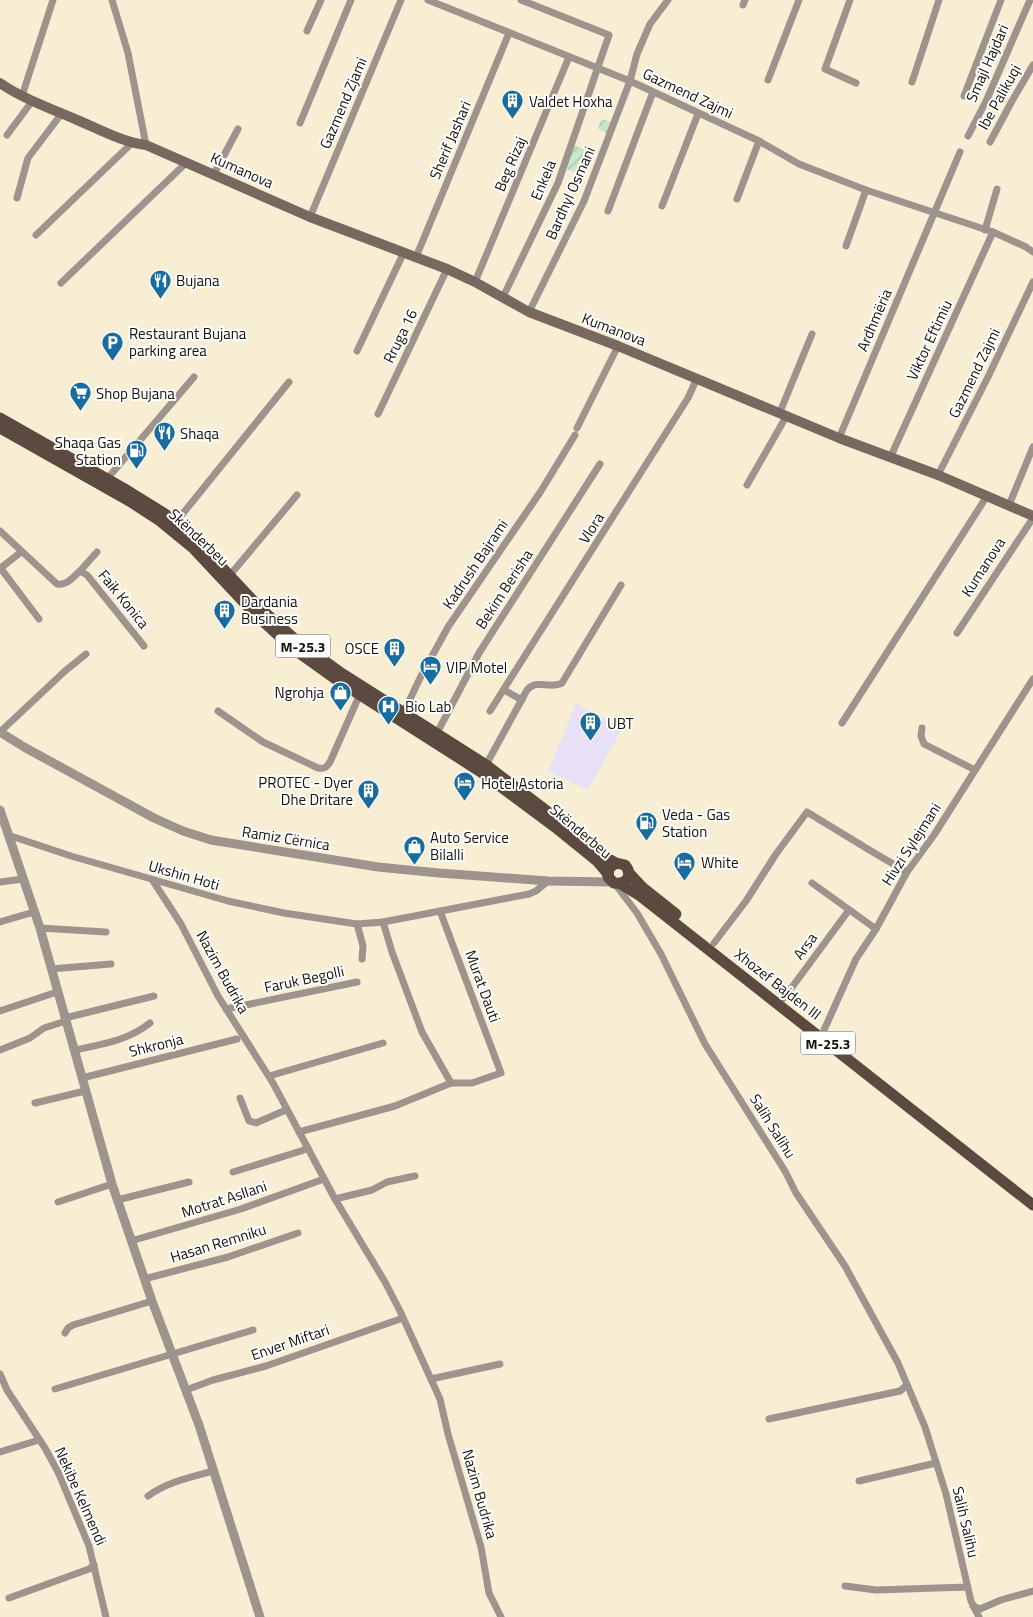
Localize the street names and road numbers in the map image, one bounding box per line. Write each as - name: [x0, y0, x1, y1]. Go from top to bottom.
- street label: Smajl Hajdari: [960, 20, 1014, 106]
- street label: Gazmend Zjami: [313, 54, 373, 152]
- street label: Ibe Palikuqi: [972, 60, 1026, 134]
- street label: Gazmend Zajmi: [639, 62, 737, 124]
- street label: Sherif Jashari: [423, 97, 477, 183]
- street label: Beg Rizaj: [488, 133, 532, 195]
- street label: Bardhyl Osmani: [539, 143, 601, 243]
- street label: Kumanova: [207, 146, 278, 194]
- street label: Enkela: [524, 156, 562, 204]
- street label: Ardhmëria: [851, 285, 898, 355]
- street label: Viktor Eftimiu: [900, 296, 958, 384]
- street label: Rruga 16: [377, 305, 423, 367]
- street label: Kumanova: [579, 306, 650, 352]
- street label: Gazmend Zajmi: [942, 324, 1006, 422]
- street label: Skënderbeu: [164, 503, 234, 571]
- street label: Vlora: [573, 508, 610, 548]
- street label: Kadrush Bajrami: [436, 514, 514, 614]
- street label: Kumanova: [955, 532, 1011, 601]
- street label: Bekim Berisha: [470, 544, 539, 633]
- street label: Faik Konica: [93, 564, 155, 634]
- road number: M-25.3: [276, 634, 330, 658]
- street label: Skënderbeu: [545, 798, 617, 864]
- street label: Hivzi Sylejmani: [875, 798, 947, 890]
- street label: Ramiz Cërnica: [240, 820, 332, 856]
- street label: Ukshin Hoti: [146, 854, 222, 896]
- street label: Nazim Budrika: [191, 926, 256, 1018]
- street label: Arsa: [787, 927, 823, 964]
- street label: Xhozef Bajden III: [730, 943, 826, 1025]
- street label: Murat Dauti: [459, 947, 507, 1025]
- street label: Faruk Begolli: [262, 959, 346, 999]
- street label: Shkronja: [126, 1027, 186, 1063]
- road number: M-25.3: [800, 1032, 856, 1054]
- street label: Salih Salihu: [744, 1089, 802, 1163]
- street label: Motrat Asllani: [178, 1174, 270, 1224]
- street label: Hasan Remniku: [167, 1218, 269, 1268]
- street label: Enver Miftari: [248, 1318, 332, 1366]
- street label: Nekibe Kelmendi: [49, 1443, 113, 1549]
- street label: Nazim Budrika: [456, 1447, 504, 1542]
- street label: Salih Salihu: [947, 1484, 985, 1560]

